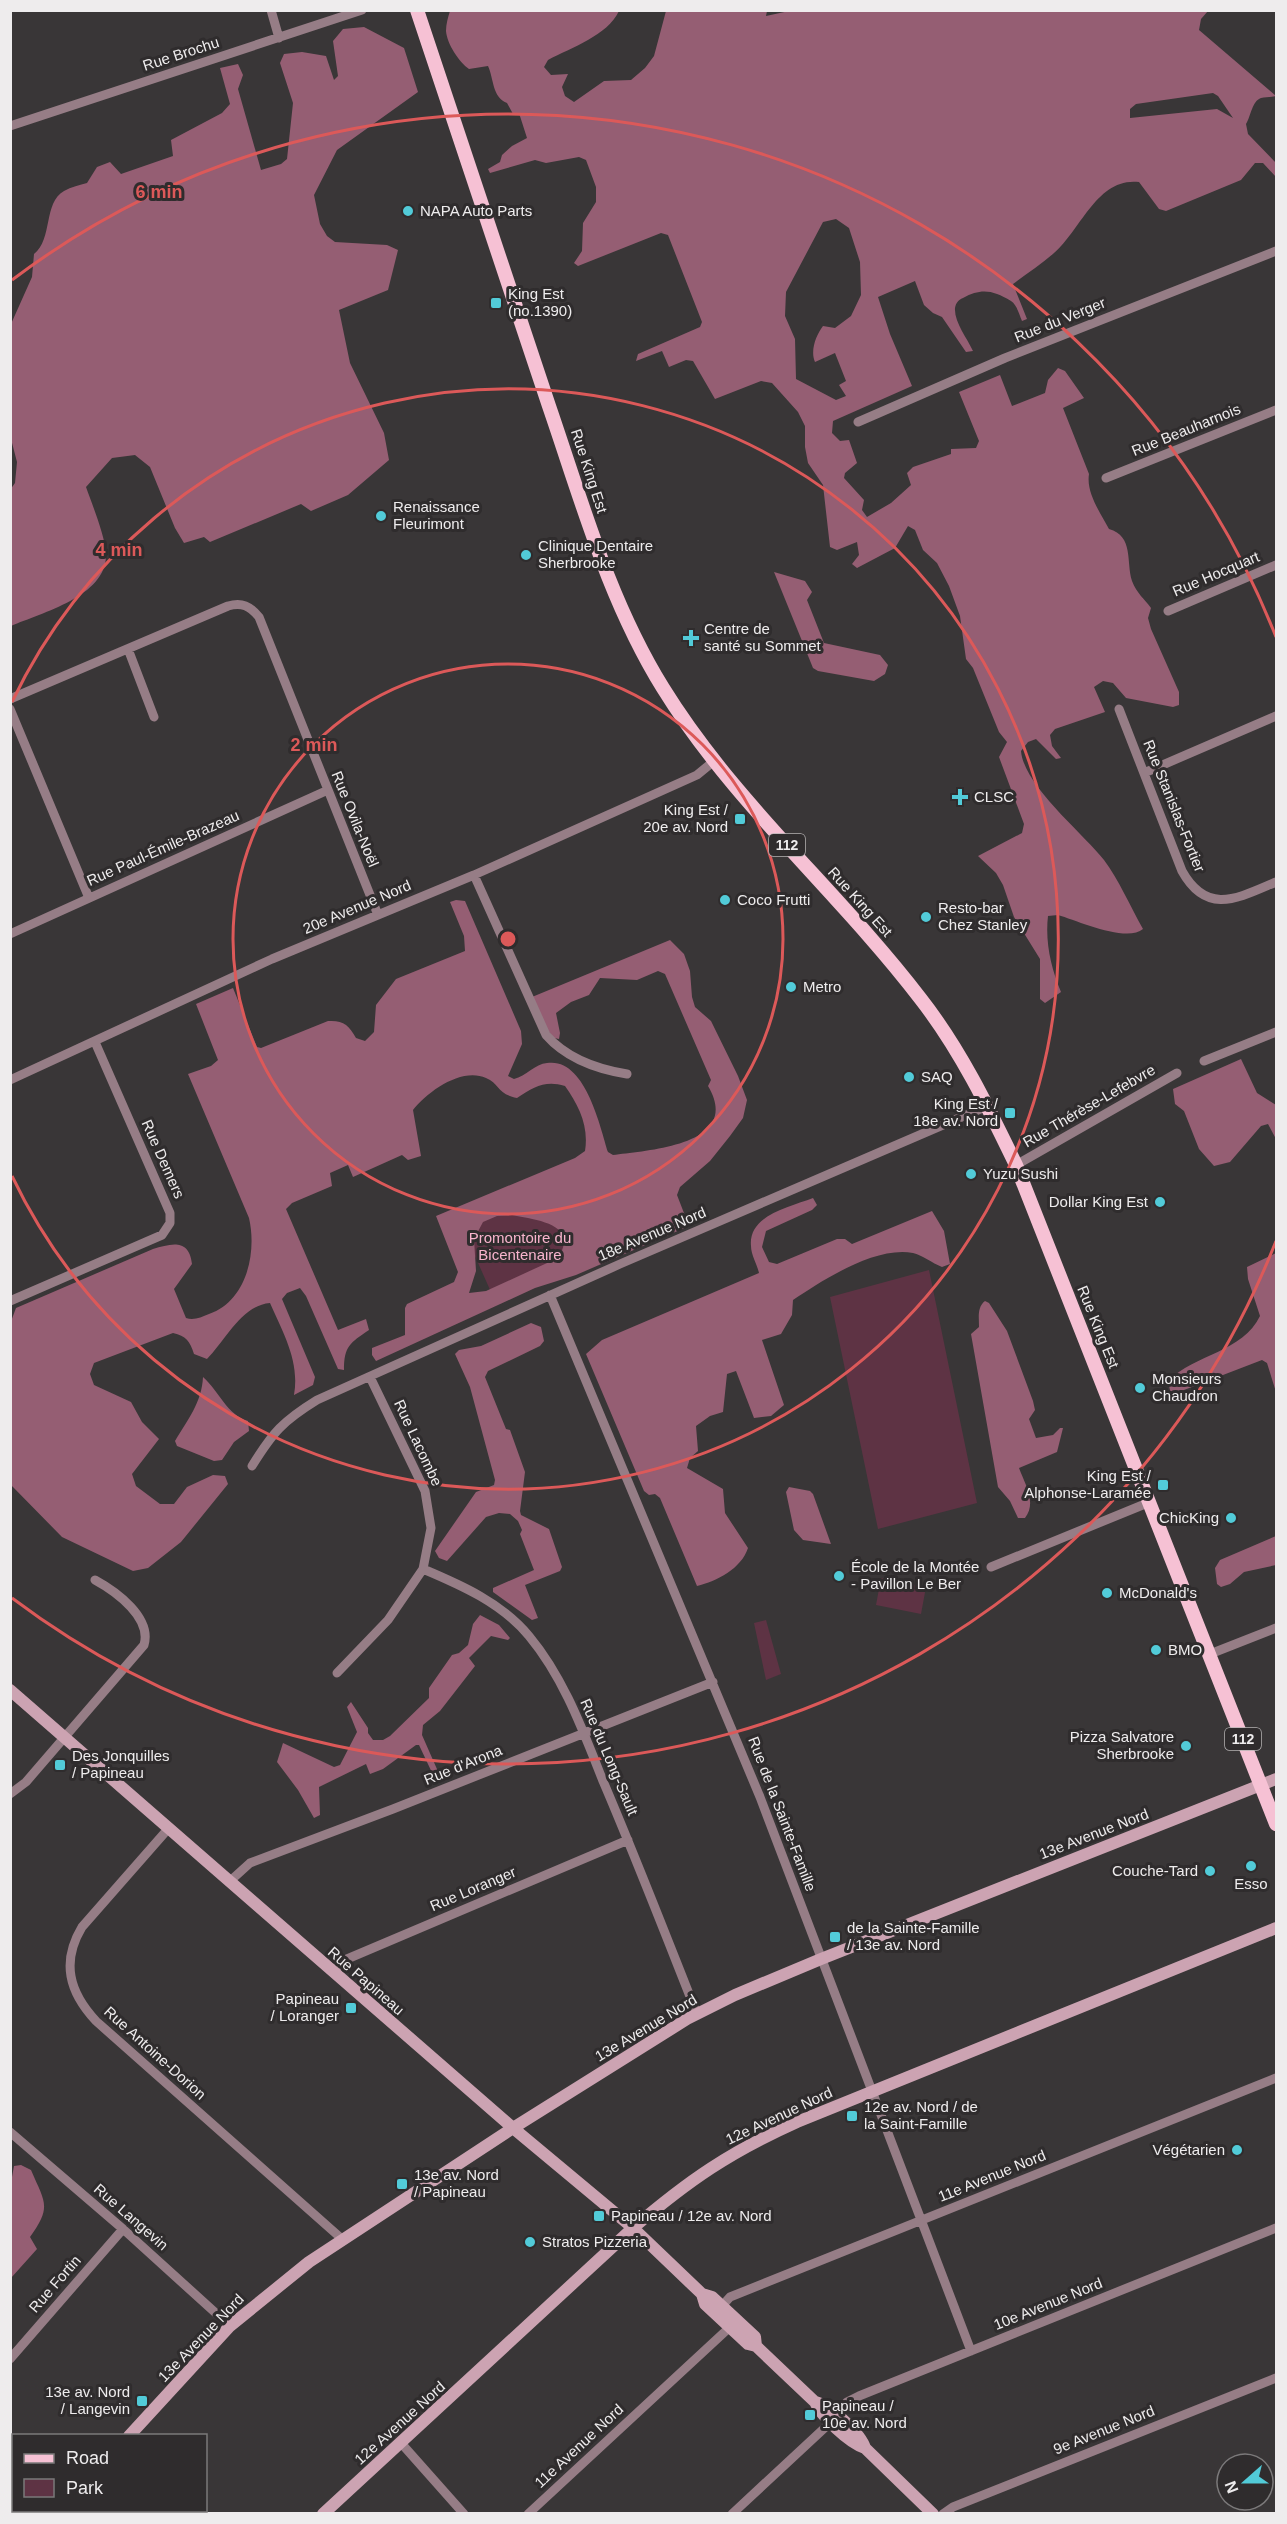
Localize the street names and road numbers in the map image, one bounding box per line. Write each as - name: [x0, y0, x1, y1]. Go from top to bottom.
- street label: Rue Brochu: [141, 33, 221, 74]
- street label: Rue du Verger: [1012, 294, 1108, 346]
- street label: Rue Beauharnois: [1129, 400, 1243, 459]
- street label: Rue King Est: [568, 427, 611, 516]
- street label: Rue Hocquart: [1170, 547, 1262, 599]
- street label: Rue Stanislas-Fortier: [1140, 737, 1209, 874]
- street label: Rue Ovila-Noël: [329, 768, 382, 869]
- street label: Rue Paul-Émile-Brazeau: [84, 806, 242, 889]
- road number: 112: [769, 834, 805, 856]
- street label: Rue King Est: [825, 863, 897, 941]
- street label: 20e Avenue Nord: [300, 876, 413, 937]
- street label: Rue Thérèse-Lefebvre: [1020, 1061, 1158, 1150]
- street label: Rue Demers: [139, 1117, 188, 1201]
- street label: 18e Avenue Nord: [595, 1203, 708, 1264]
- street label: Rue King Est: [1074, 1283, 1123, 1371]
- street label: Rue Lacombe: [391, 1397, 446, 1489]
- street label: Rue du Long-Sault: [577, 1696, 642, 1818]
- road number: 112: [1225, 1728, 1261, 1750]
- street label: Rue de la Sainte-Famille: [745, 1734, 820, 1894]
- street label: Rue d'Arona: [421, 1741, 505, 1788]
- street label: 13e Avenue Nord: [1037, 1805, 1151, 1862]
- street label: Rue Loranger: [427, 1863, 518, 1914]
- street label: Rue Papineau: [325, 1943, 408, 2018]
- street label: 13e Avenue Nord: [592, 1991, 700, 2065]
- street label: Rue Antoine-Dorion: [101, 2003, 210, 2103]
- street label: 12e Avenue Nord: [723, 2083, 835, 2148]
- street label: 11e Avenue Nord: [936, 2146, 1048, 2205]
- street label: Rue Langevin: [91, 2180, 172, 2253]
- street label: Rue Fortin: [25, 2252, 84, 2316]
- street label: 10e Avenue Nord: [991, 2274, 1105, 2333]
- street label: 13e Avenue Nord: [154, 2290, 247, 2385]
- street label: 12e Avenue Nord: [351, 2378, 448, 2468]
- street label: 11e Avenue Nord: [531, 2400, 626, 2491]
- street label: 9e Avenue Nord: [1051, 2402, 1157, 2458]

